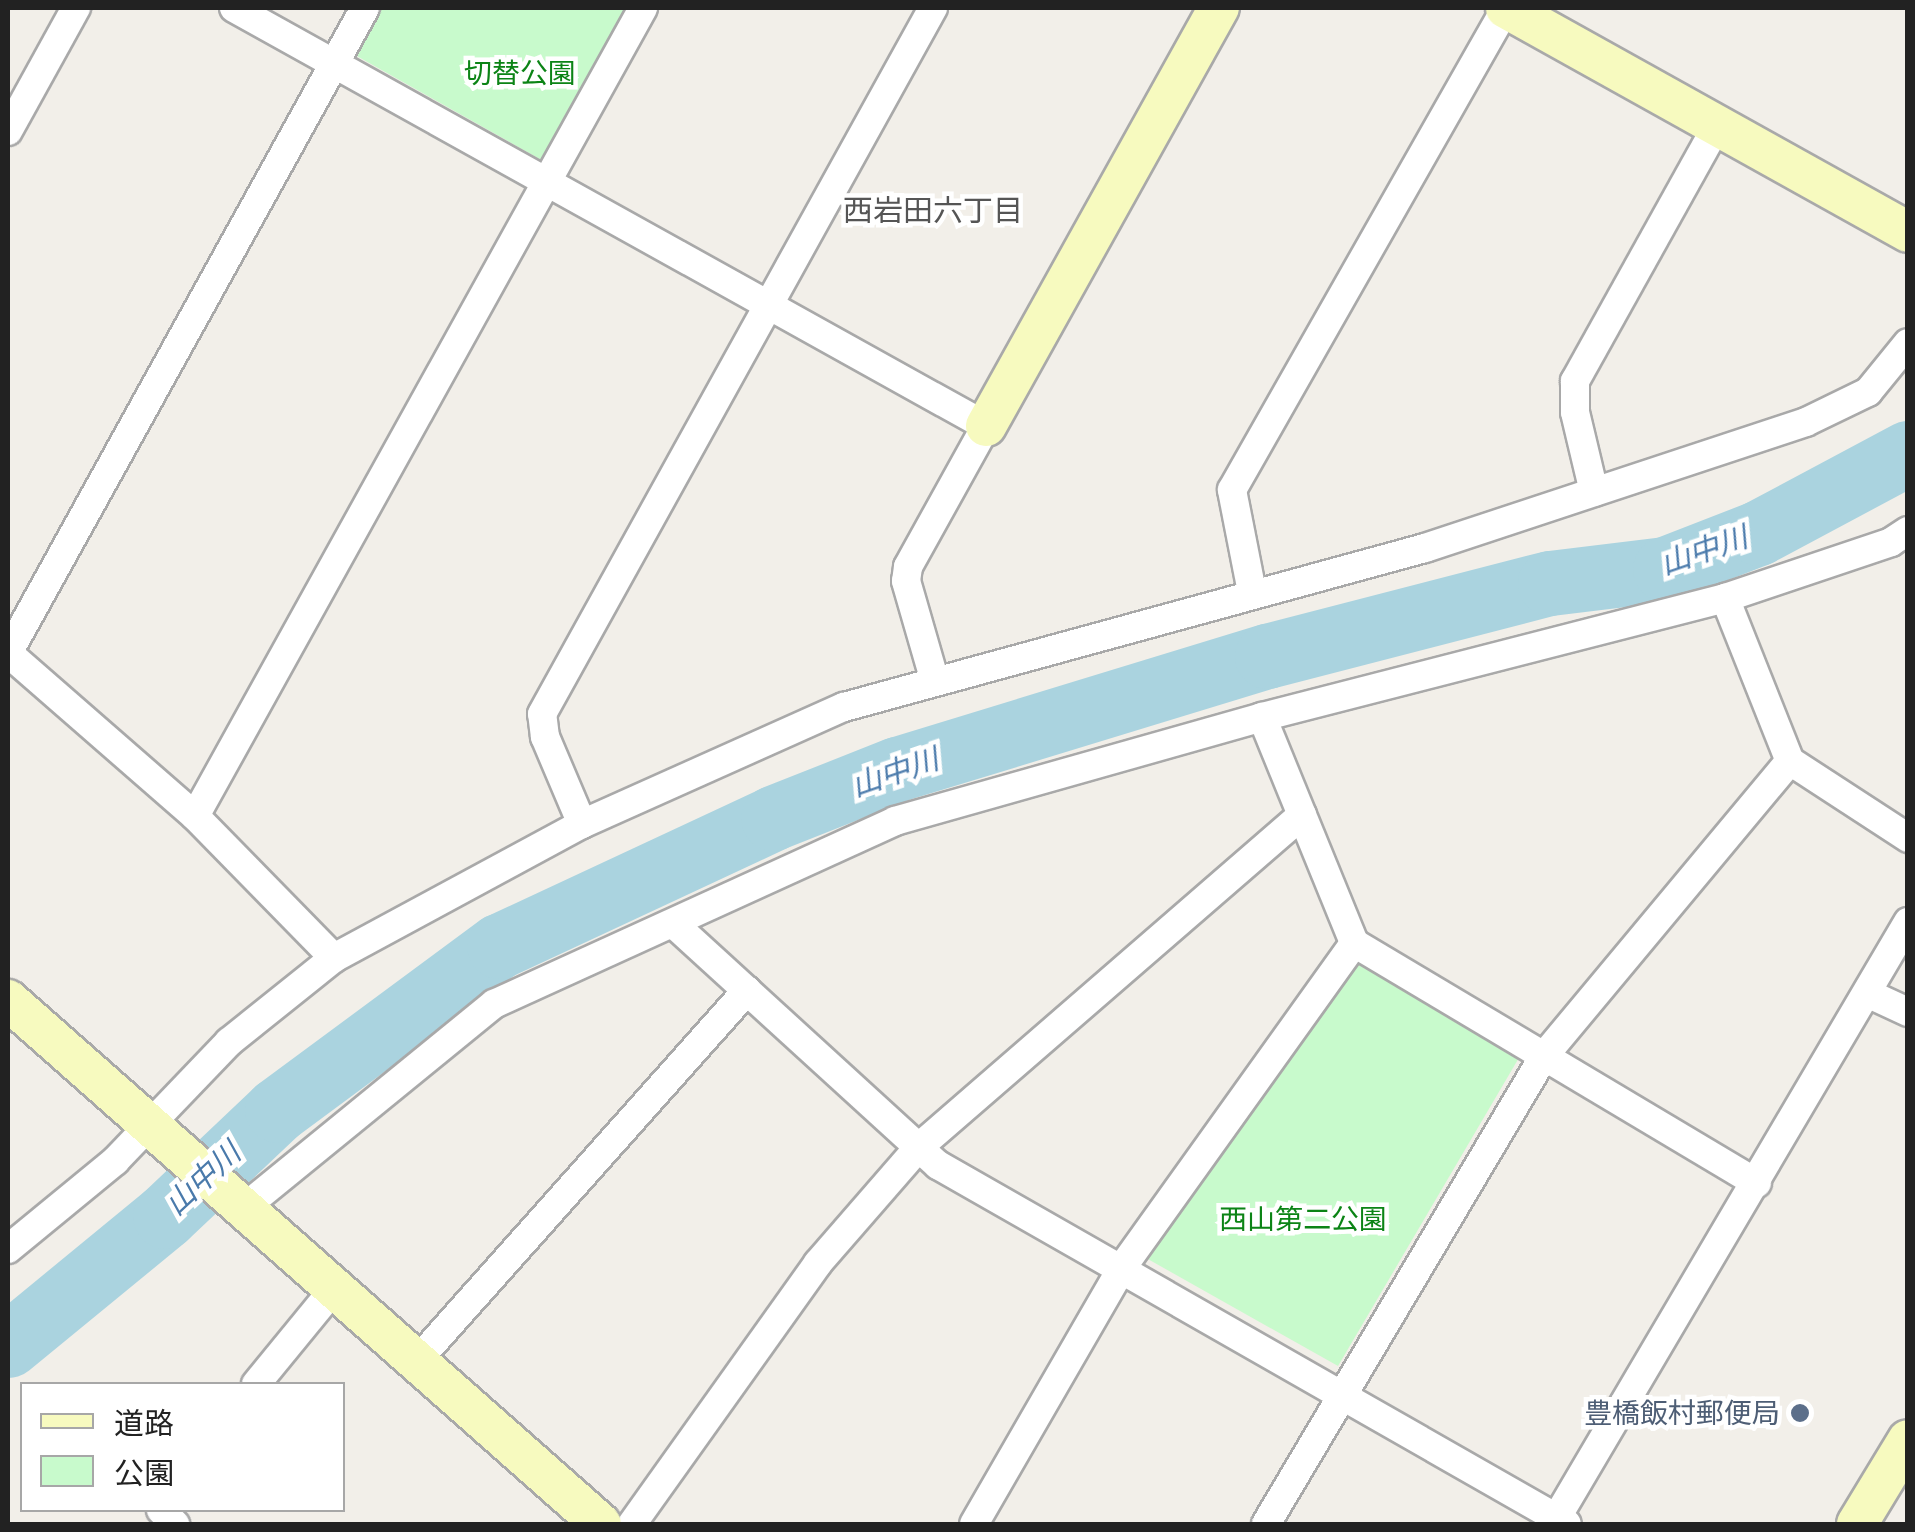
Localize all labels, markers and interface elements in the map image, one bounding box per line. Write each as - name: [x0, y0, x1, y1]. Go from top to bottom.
- park label: 切替公園: [464, 56, 576, 90]
- district label: 西岩田六丁目: [843, 193, 1023, 229]
- water label: 山中川: [1656, 519, 1752, 583]
- water label: 山中川: [847, 741, 943, 805]
- water label: 山中川: [158, 1135, 248, 1223]
- park label: 西山第二公園: [1219, 1202, 1387, 1236]
- legend: [20, 1382, 345, 1512]
- place label: 豊橋飯村郵便局: [1584, 1396, 1780, 1430]
- marker: 豊橋飯村郵便局: [1789, 1402, 1811, 1424]
- text: 道路: [114, 1404, 174, 1443]
- text: 公園: [114, 1454, 174, 1493]

